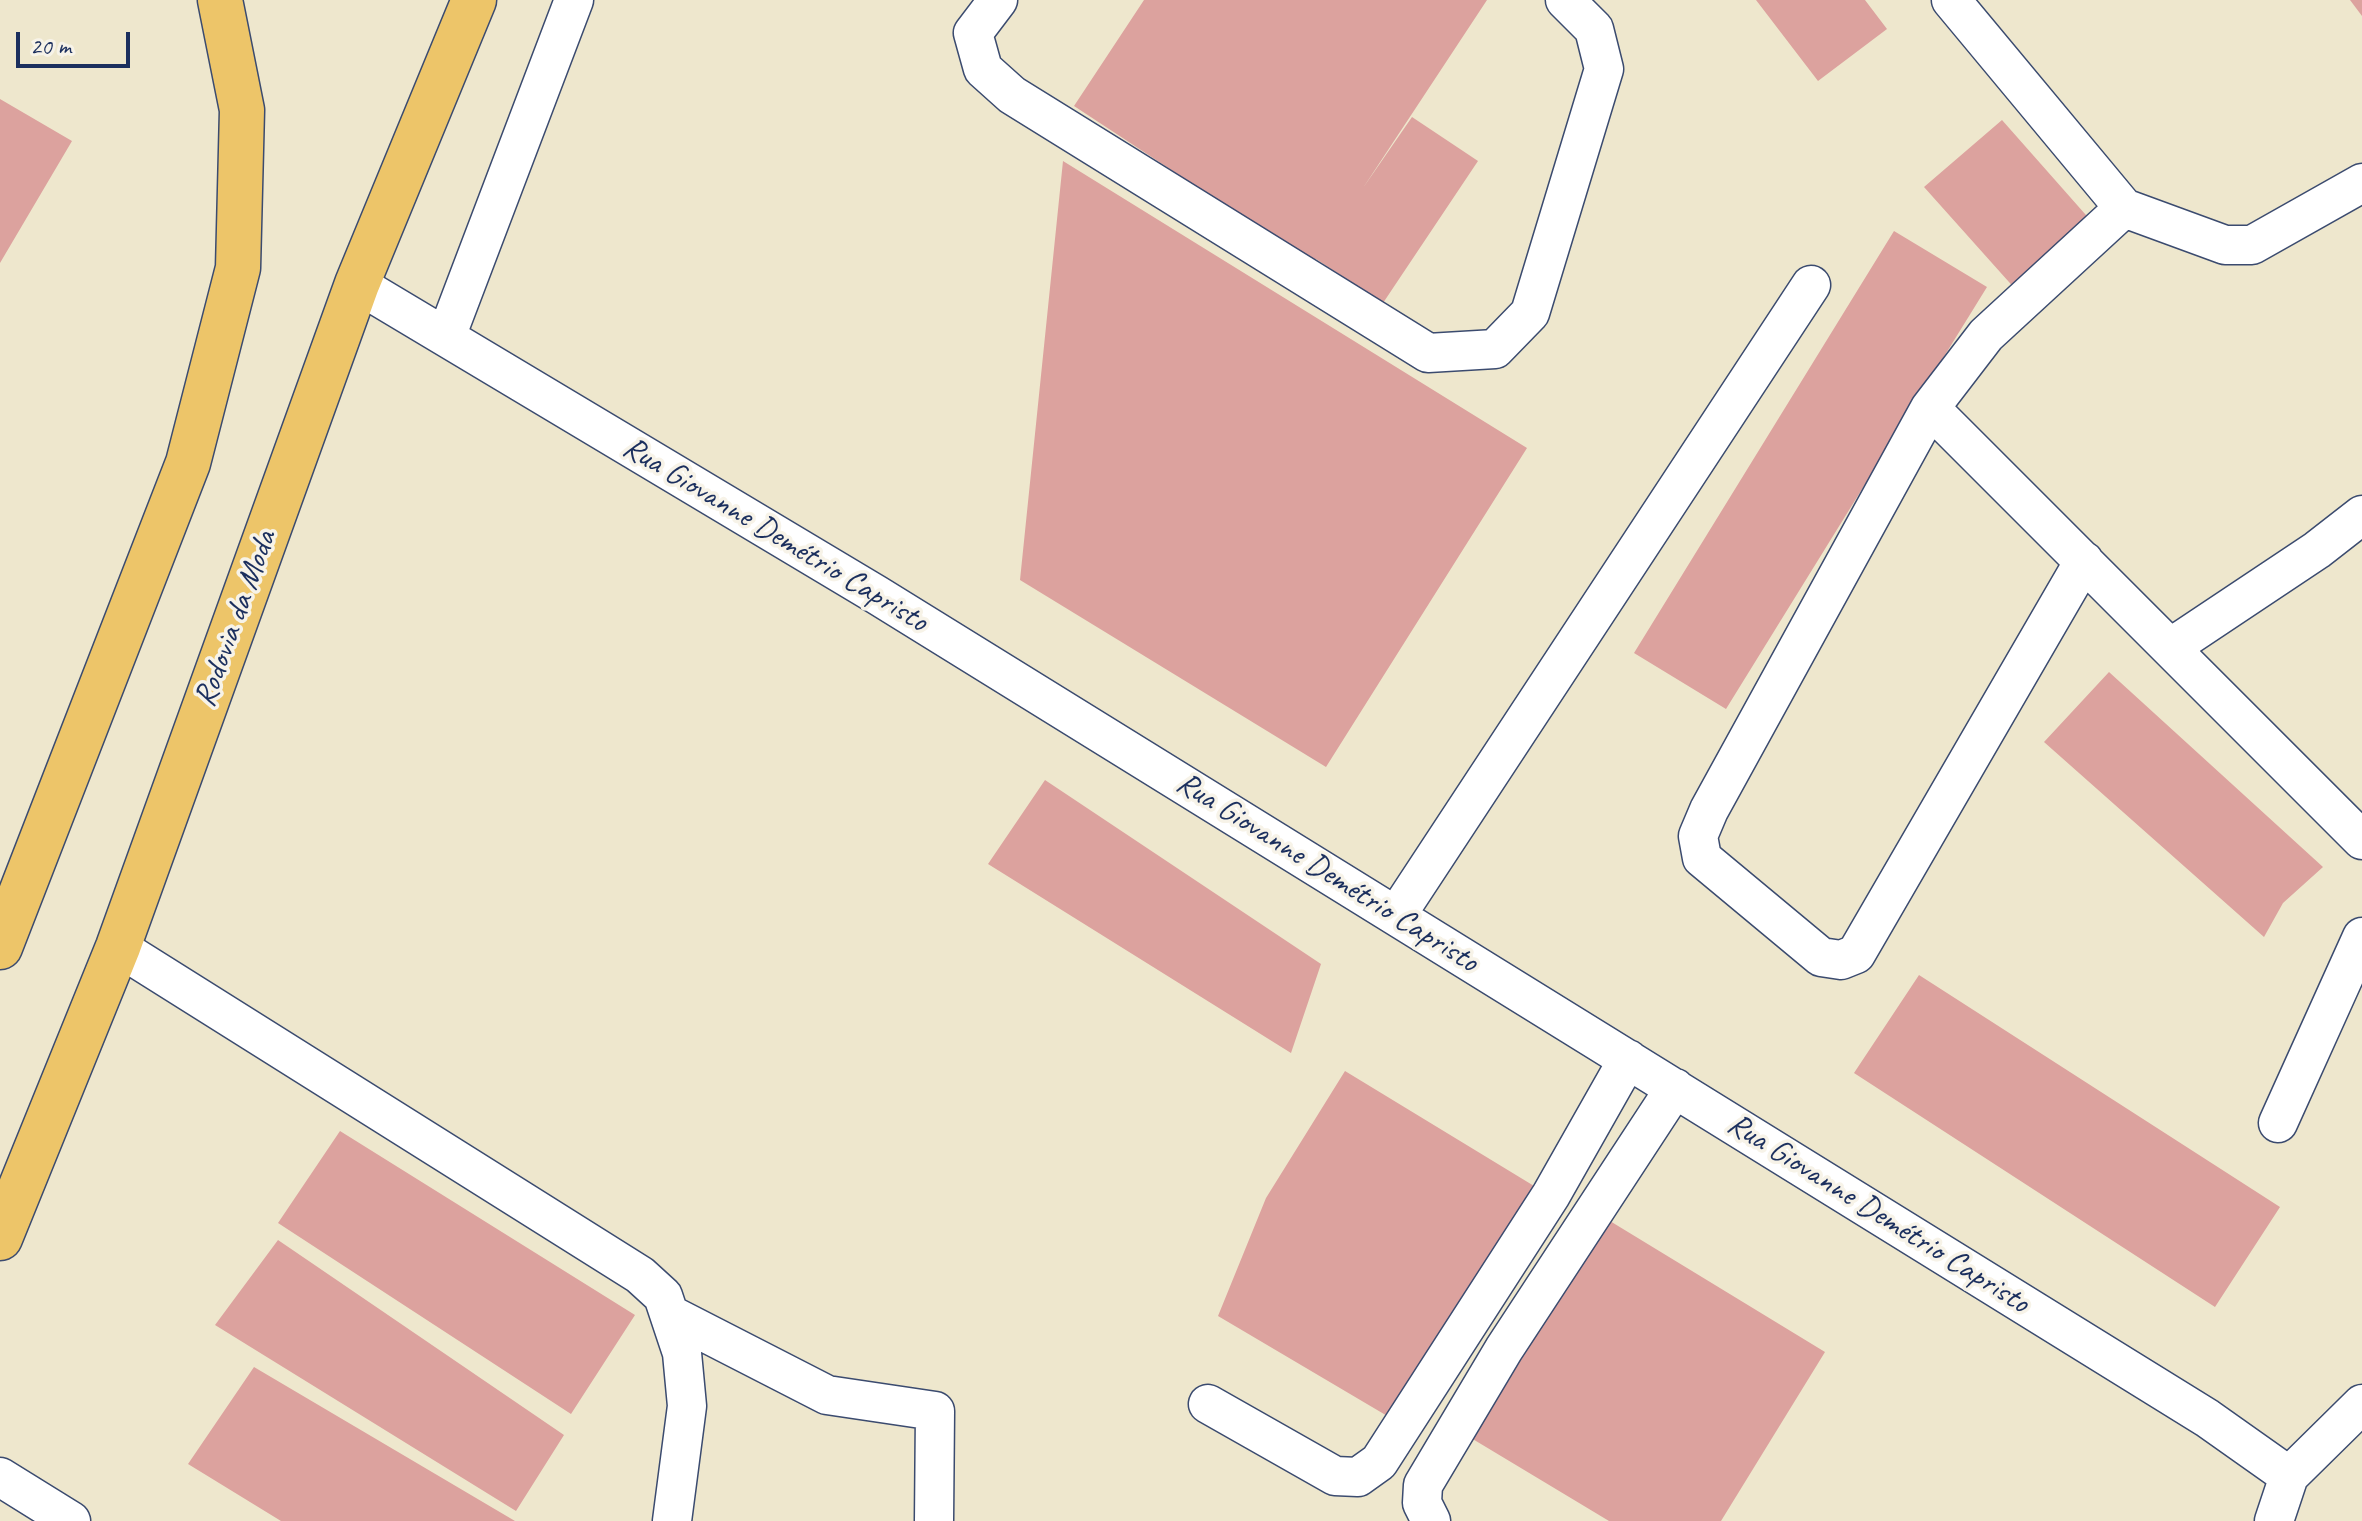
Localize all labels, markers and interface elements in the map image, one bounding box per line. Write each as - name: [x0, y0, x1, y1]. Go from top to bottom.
- scale bar: [20, 16, 134, 66]
- text: 20 m: [30, 31, 71, 61]
- street label: Rua Giovanne Demétrio Capristo: [616, 429, 934, 641]
- street label: Rodovia da Moda: [186, 526, 286, 712]
- street label: Rua Giovanne Demétrio Capristo: [1169, 764, 1485, 982]
- street label: Rua Giovanne Demétrio Capristo: [1720, 1105, 2036, 1323]

